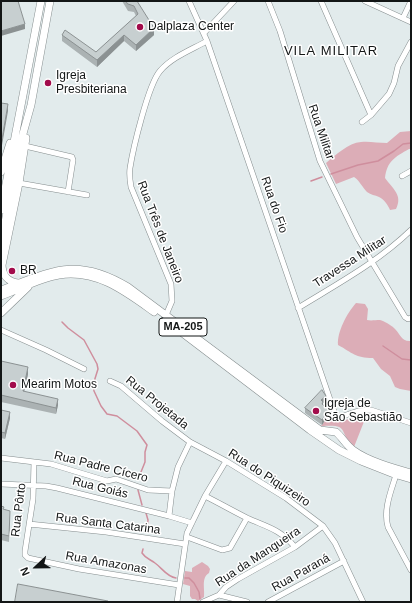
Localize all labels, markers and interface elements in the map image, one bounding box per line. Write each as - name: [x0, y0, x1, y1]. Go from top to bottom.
- place label: Dalplaza Center: [148, 20, 234, 34]
- marker: Dalplaza Center: [135, 22, 145, 32]
- district label: VILA MILITAR: [284, 43, 378, 59]
- place label: Igreja Presbiteriana: [56, 69, 127, 97]
- marker: Igreja Presbiteriana: [43, 78, 53, 88]
- street label: Rua Militar: [305, 103, 337, 161]
- street label: Rua do Fio: [258, 175, 290, 235]
- street label: Rua Três de Janeiro: [134, 179, 186, 285]
- street label: Travessa Militar: [311, 233, 389, 291]
- place label: BR: [20, 264, 37, 278]
- marker: BR: [7, 266, 17, 276]
- road number: MA-205: [159, 318, 207, 336]
- street label: Rua Projetada: [123, 373, 191, 433]
- place label: Mearim Motos: [21, 378, 97, 392]
- marker: Mearim Motos: [8, 380, 18, 390]
- place label: Igreja de São Sebastião: [324, 397, 402, 425]
- marker: Igreja de São Sebastião: [311, 406, 321, 416]
- street label: Rua do Piquizeiro: [225, 446, 313, 510]
- street label: Rua Padre Cícero: [53, 448, 149, 486]
- street label: Rua Goiás: [71, 474, 129, 502]
- street label: Rua Pôrto: [9, 482, 29, 538]
- street label: Rua Santa Catarina: [55, 510, 161, 538]
- street label: Rua da Mangueira: [213, 524, 303, 590]
- north arrow: [16, 547, 56, 587]
- street label: Rua Amazonas: [64, 549, 148, 577]
- street label: Rua Paraná: [270, 551, 332, 595]
- text: N: [18, 566, 32, 577]

